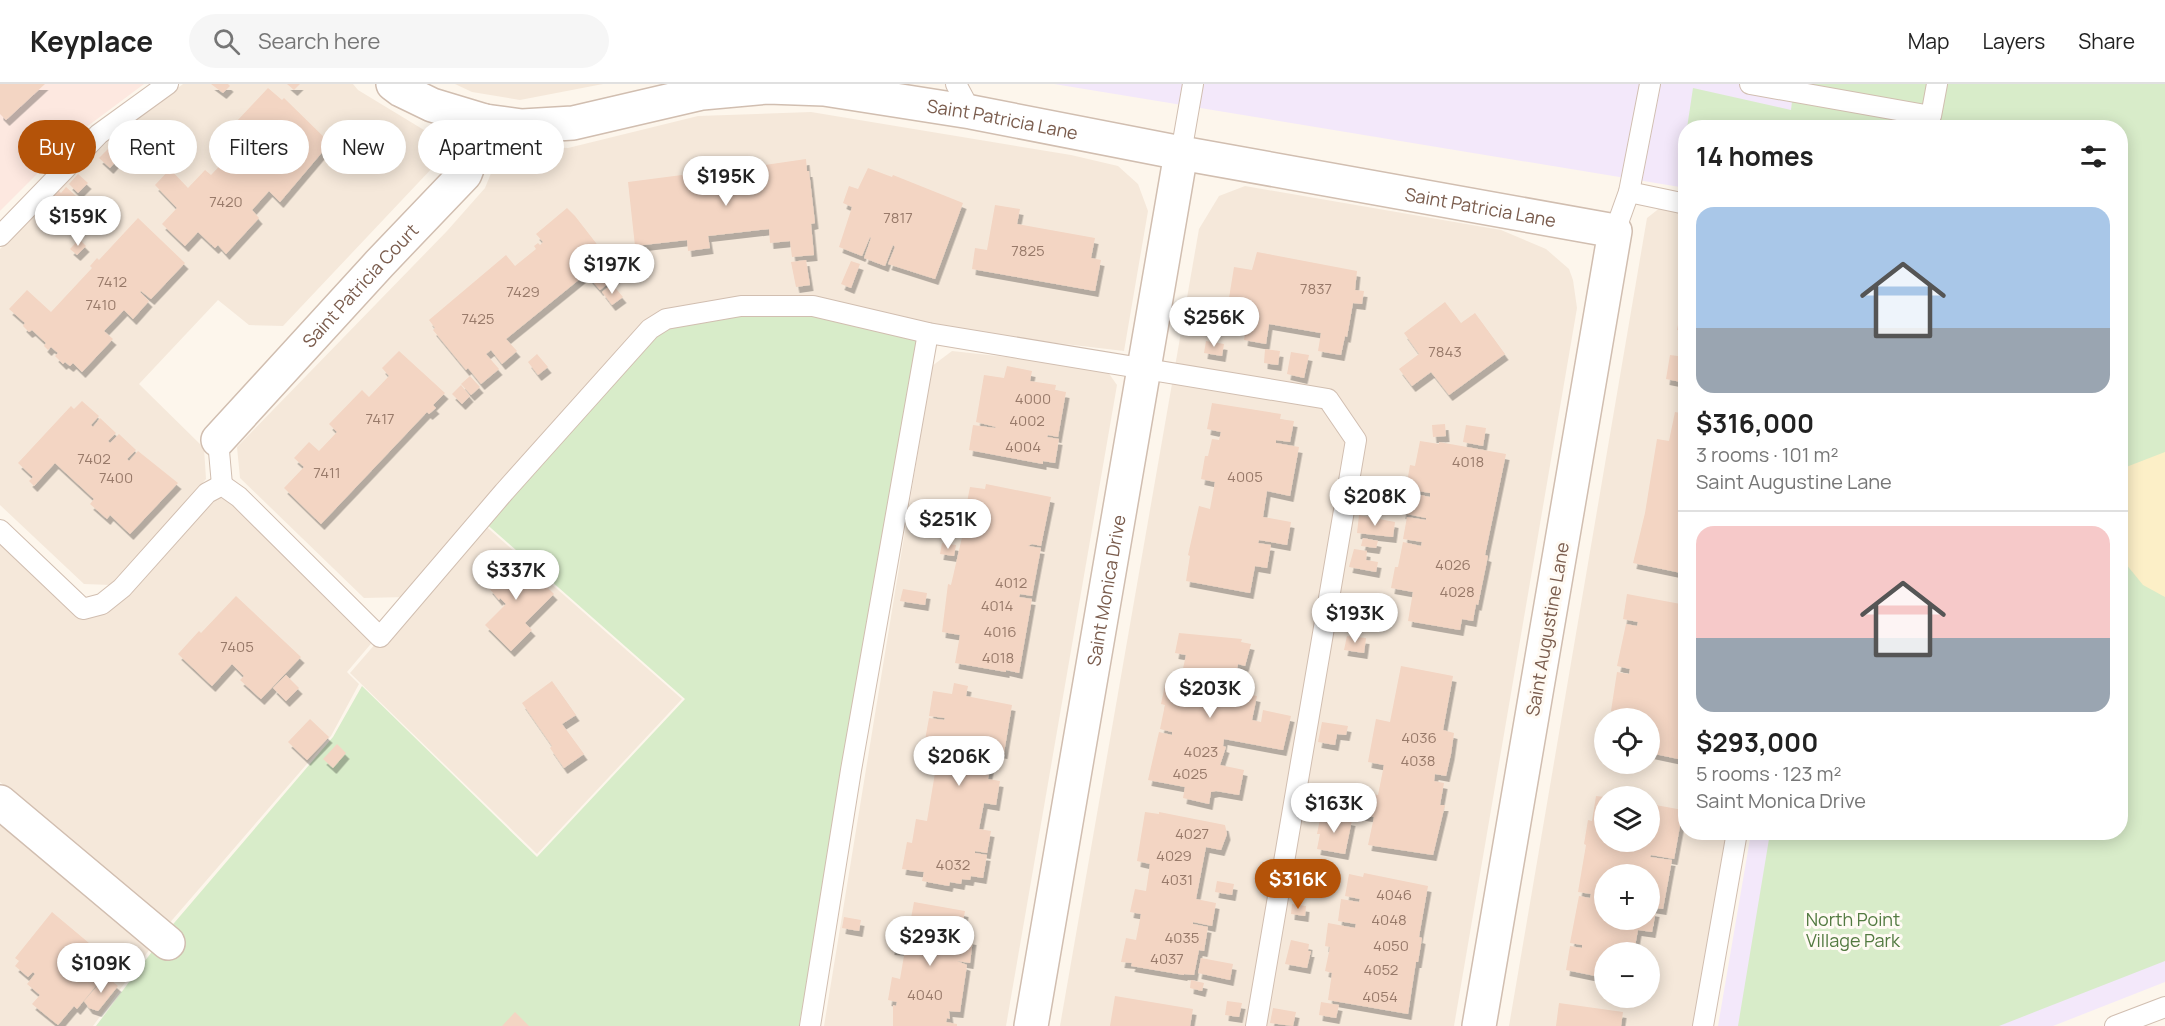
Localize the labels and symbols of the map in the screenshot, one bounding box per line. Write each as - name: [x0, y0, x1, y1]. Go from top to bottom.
- street label: Saint Patricia Lane: [925, 93, 1080, 145]
- pin: $195K: [684, 156, 768, 207]
- street label: Saint Patricia Lane: [1403, 181, 1558, 232]
- house number: 7420: [209, 191, 243, 212]
- pin: $159K: [36, 196, 120, 247]
- house number: 7817: [883, 207, 913, 228]
- street label: Saint Patricia Court: [297, 218, 423, 352]
- house number: 7825: [1011, 240, 1045, 261]
- pin: $197K: [570, 244, 654, 295]
- house number: 7412: [97, 271, 127, 292]
- house number: 7837: [1300, 278, 1332, 299]
- house number: 7429: [506, 281, 540, 302]
- house number: 7410: [86, 294, 116, 315]
- pin: $256K: [1172, 297, 1256, 348]
- house number: 7425: [462, 308, 495, 329]
- house number: 7843: [1428, 341, 1462, 362]
- house number: 4000: [1015, 388, 1051, 409]
- house number: 7417: [365, 408, 395, 429]
- house number: 4002: [1009, 410, 1045, 431]
- house number: 4004: [1005, 436, 1041, 457]
- house number: 7402: [77, 448, 111, 469]
- house number: 4018: [1452, 451, 1484, 472]
- house number: 7411: [313, 462, 341, 483]
- house number: 4005: [1227, 466, 1263, 487]
- house number: 7400: [99, 467, 133, 488]
- pin: $208K: [1333, 476, 1417, 527]
- pin: $251K: [906, 499, 990, 550]
- street label: Saint Monica Drive: [1081, 513, 1131, 668]
- street label: Saint Augustine Lane: [1520, 540, 1574, 718]
- pin: $337K: [474, 550, 558, 601]
- house number: 4026: [1435, 554, 1471, 575]
- house number: 4012: [995, 572, 1027, 593]
- house number: 4028: [1439, 581, 1475, 602]
- pin: $193K: [1313, 593, 1397, 644]
- house number: 4014: [981, 595, 1013, 616]
- house number: 4016: [983, 621, 1017, 642]
- house number: 7405: [220, 636, 254, 657]
- house number: 4018: [982, 647, 1014, 668]
- pin: $203K: [1168, 668, 1252, 719]
- house number: 4036: [1401, 727, 1437, 748]
- pin: $206K: [917, 736, 1001, 787]
- house number: 4023: [1184, 741, 1218, 762]
- house number: 4038: [1401, 750, 1436, 771]
- house number: 4025: [1172, 763, 1208, 784]
- pin: $163K: [1292, 783, 1376, 834]
- house number: 4027: [1175, 823, 1209, 844]
- house number: 4029: [1156, 845, 1192, 866]
- house number: 4032: [936, 854, 970, 875]
- pin: $316K: [1256, 859, 1340, 910]
- house number: 4031: [1161, 869, 1193, 890]
- house number: 4046: [1376, 884, 1412, 905]
- park label: North Point Village Park: [1806, 907, 1901, 952]
- house number: 4048: [1371, 909, 1407, 930]
- pin: $293K: [888, 916, 972, 967]
- house number: 4035: [1165, 927, 1199, 948]
- house number: 4050: [1373, 935, 1409, 956]
- pin: $109K: [59, 943, 143, 994]
- house number: 4037: [1150, 948, 1184, 969]
- house number: 4052: [1364, 959, 1398, 980]
- house number: 4040: [907, 984, 943, 1005]
- house number: 4054: [1362, 986, 1398, 1007]

